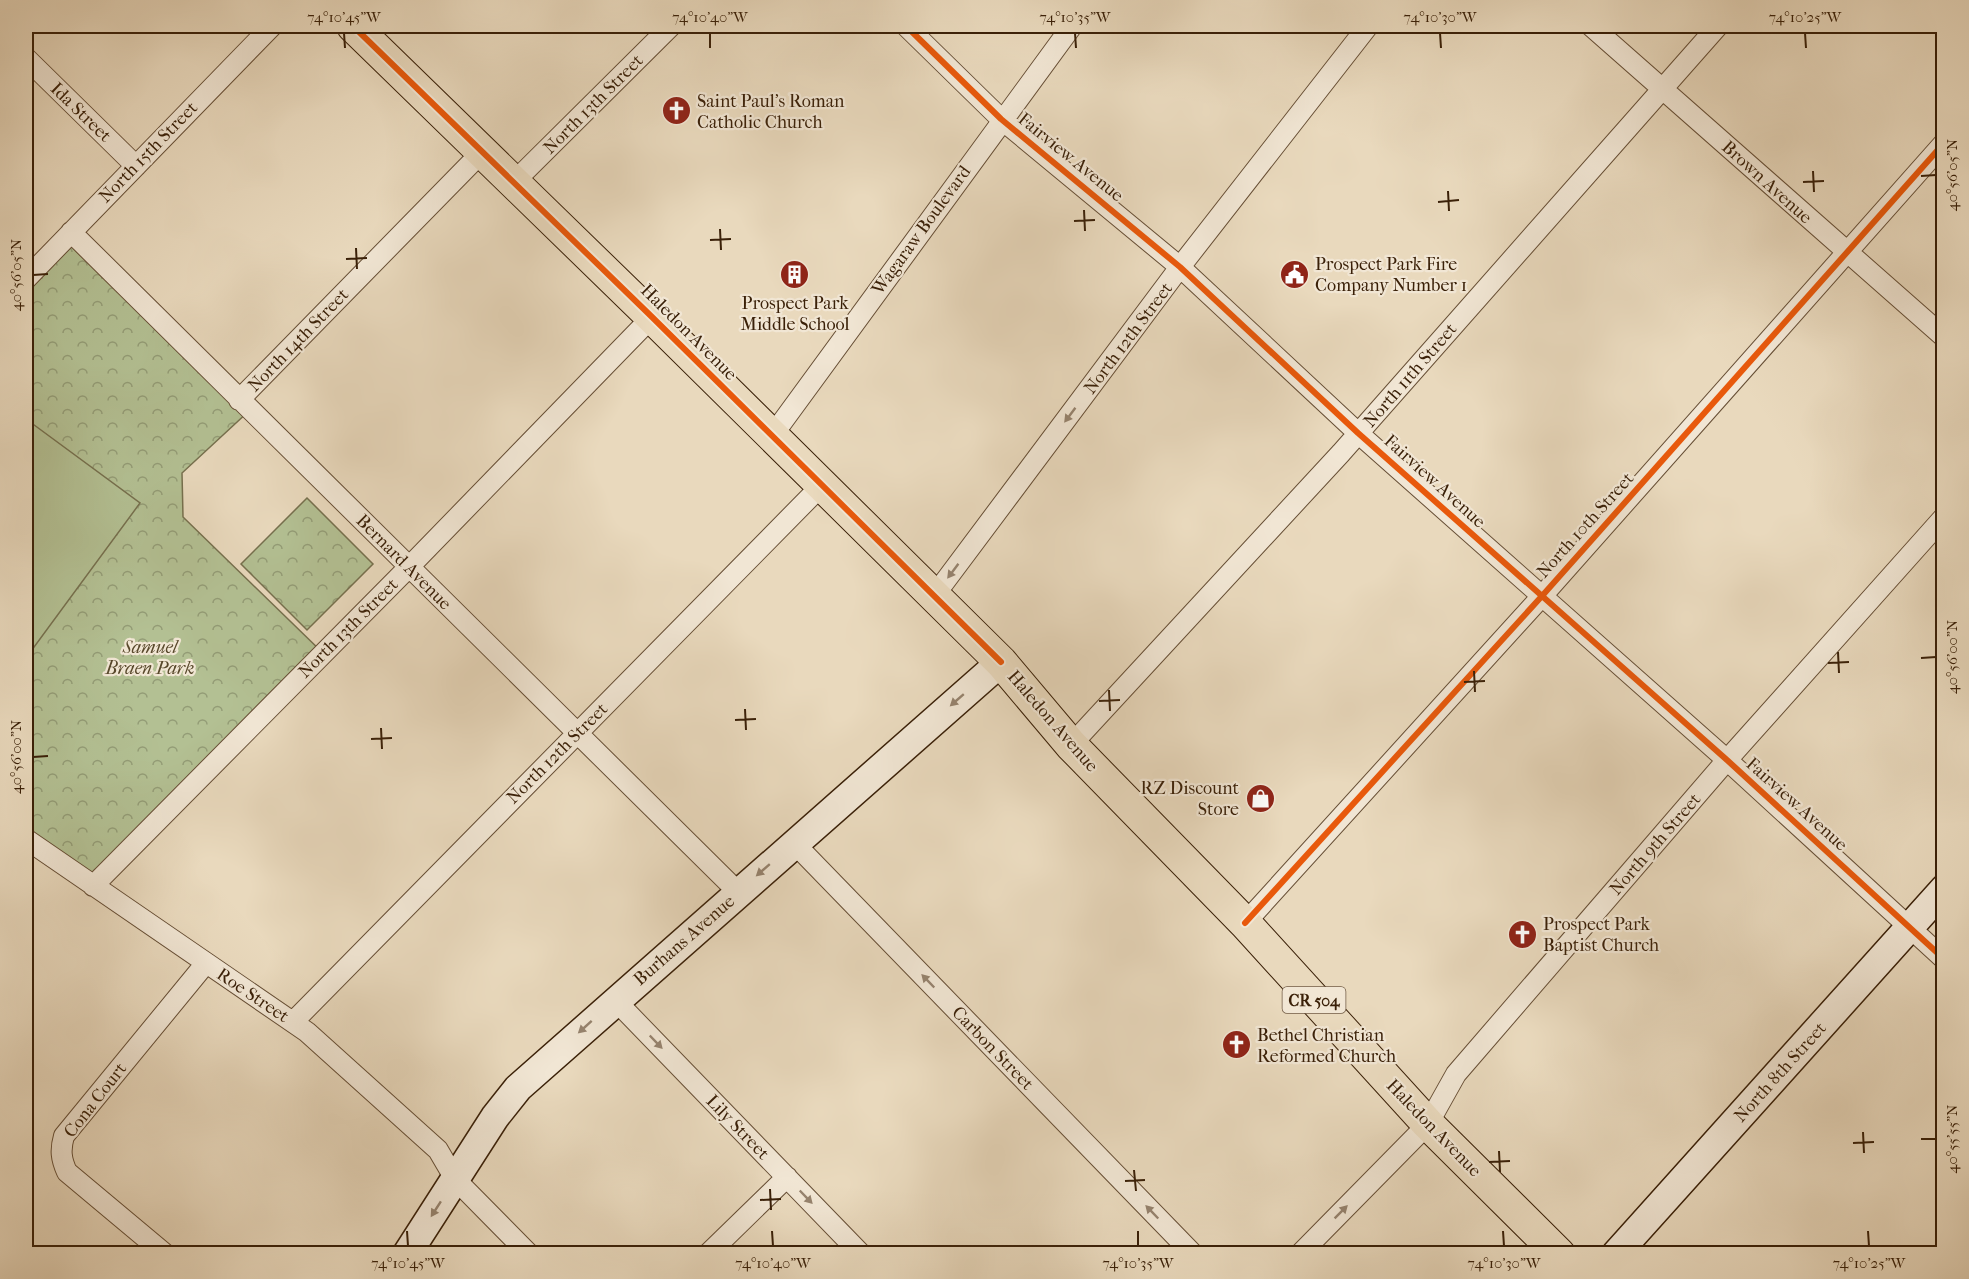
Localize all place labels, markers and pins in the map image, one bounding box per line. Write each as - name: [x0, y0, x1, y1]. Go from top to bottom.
- place label: Saint Paul's Roman Catholic Church: [697, 91, 845, 133]
- church icon: Saint Paul's Roman Catholic Church: [660, 95, 692, 127]
- place label: Prospect Park Fire Company Number 1: [1315, 254, 1467, 296]
- building icon: Prospect Park Middle School: [779, 258, 811, 290]
- public building icon: Prospect Park Fire Company Number 1: [1278, 258, 1310, 290]
- place label: Prospect Park Middle School: [740, 293, 850, 335]
- place label: RZ Discount Store: [1140, 778, 1240, 820]
- shop icon: RZ Discount Store: [1244, 782, 1276, 814]
- place label: Prospect Park Baptist Church: [1543, 914, 1659, 956]
- church icon: Prospect Park Baptist Church: [1506, 918, 1538, 950]
- place label: Bethel Christian Reformed Church: [1257, 1025, 1396, 1067]
- church icon: Bethel Christian Reformed Church: [1220, 1029, 1252, 1061]

